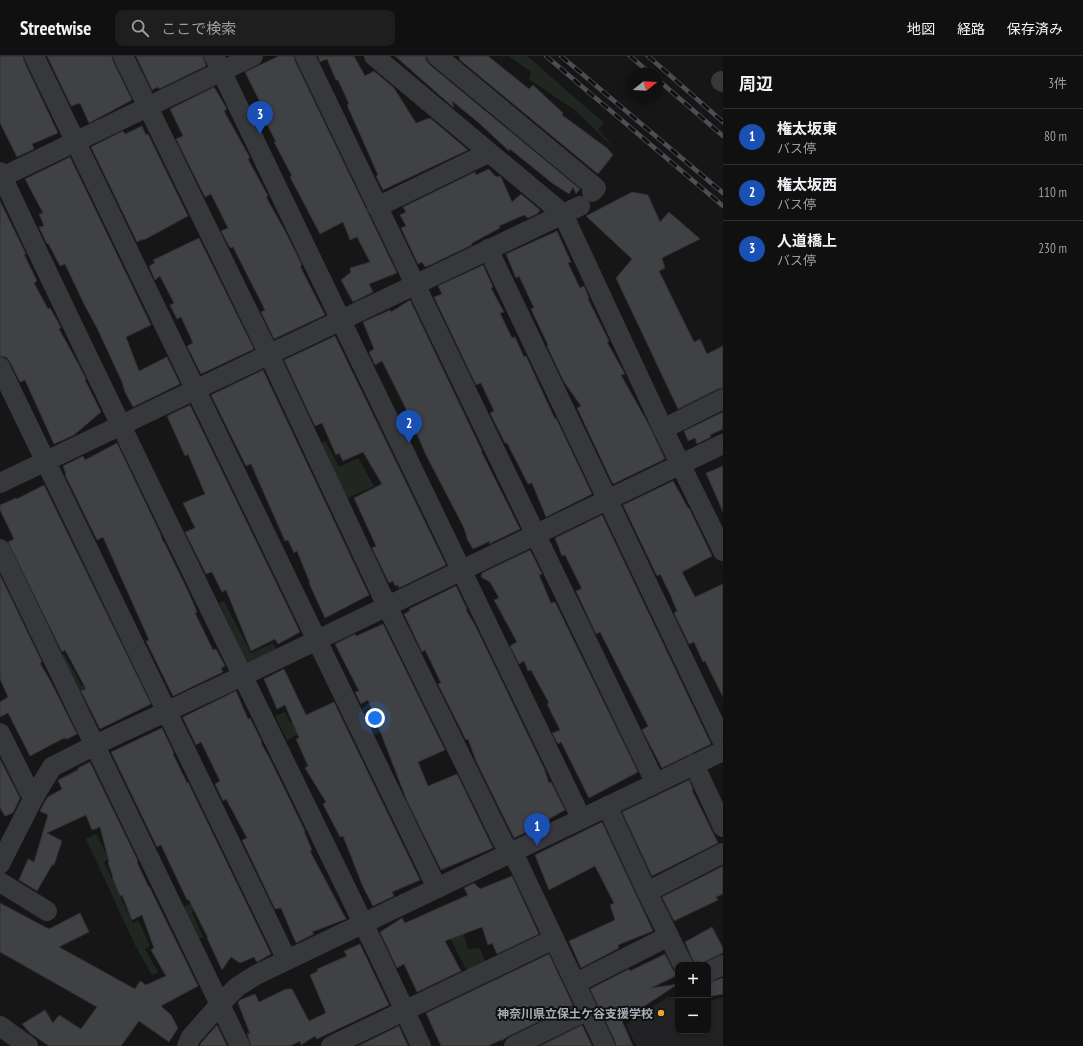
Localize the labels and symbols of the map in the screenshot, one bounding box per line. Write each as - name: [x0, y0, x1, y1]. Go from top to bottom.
- north arrow: [627, 68, 663, 104]
- pin: 3: [247, 101, 273, 134]
- pin: 2: [396, 410, 422, 443]
- your location: [365, 708, 385, 728]
- pin: 1: [524, 813, 550, 846]
- place label: 神奈川県立保土ケ谷支援学校: [497, 1006, 653, 1021]
- marker: 神奈川県立保土ケ谷支援学校: [656, 1008, 666, 1018]

